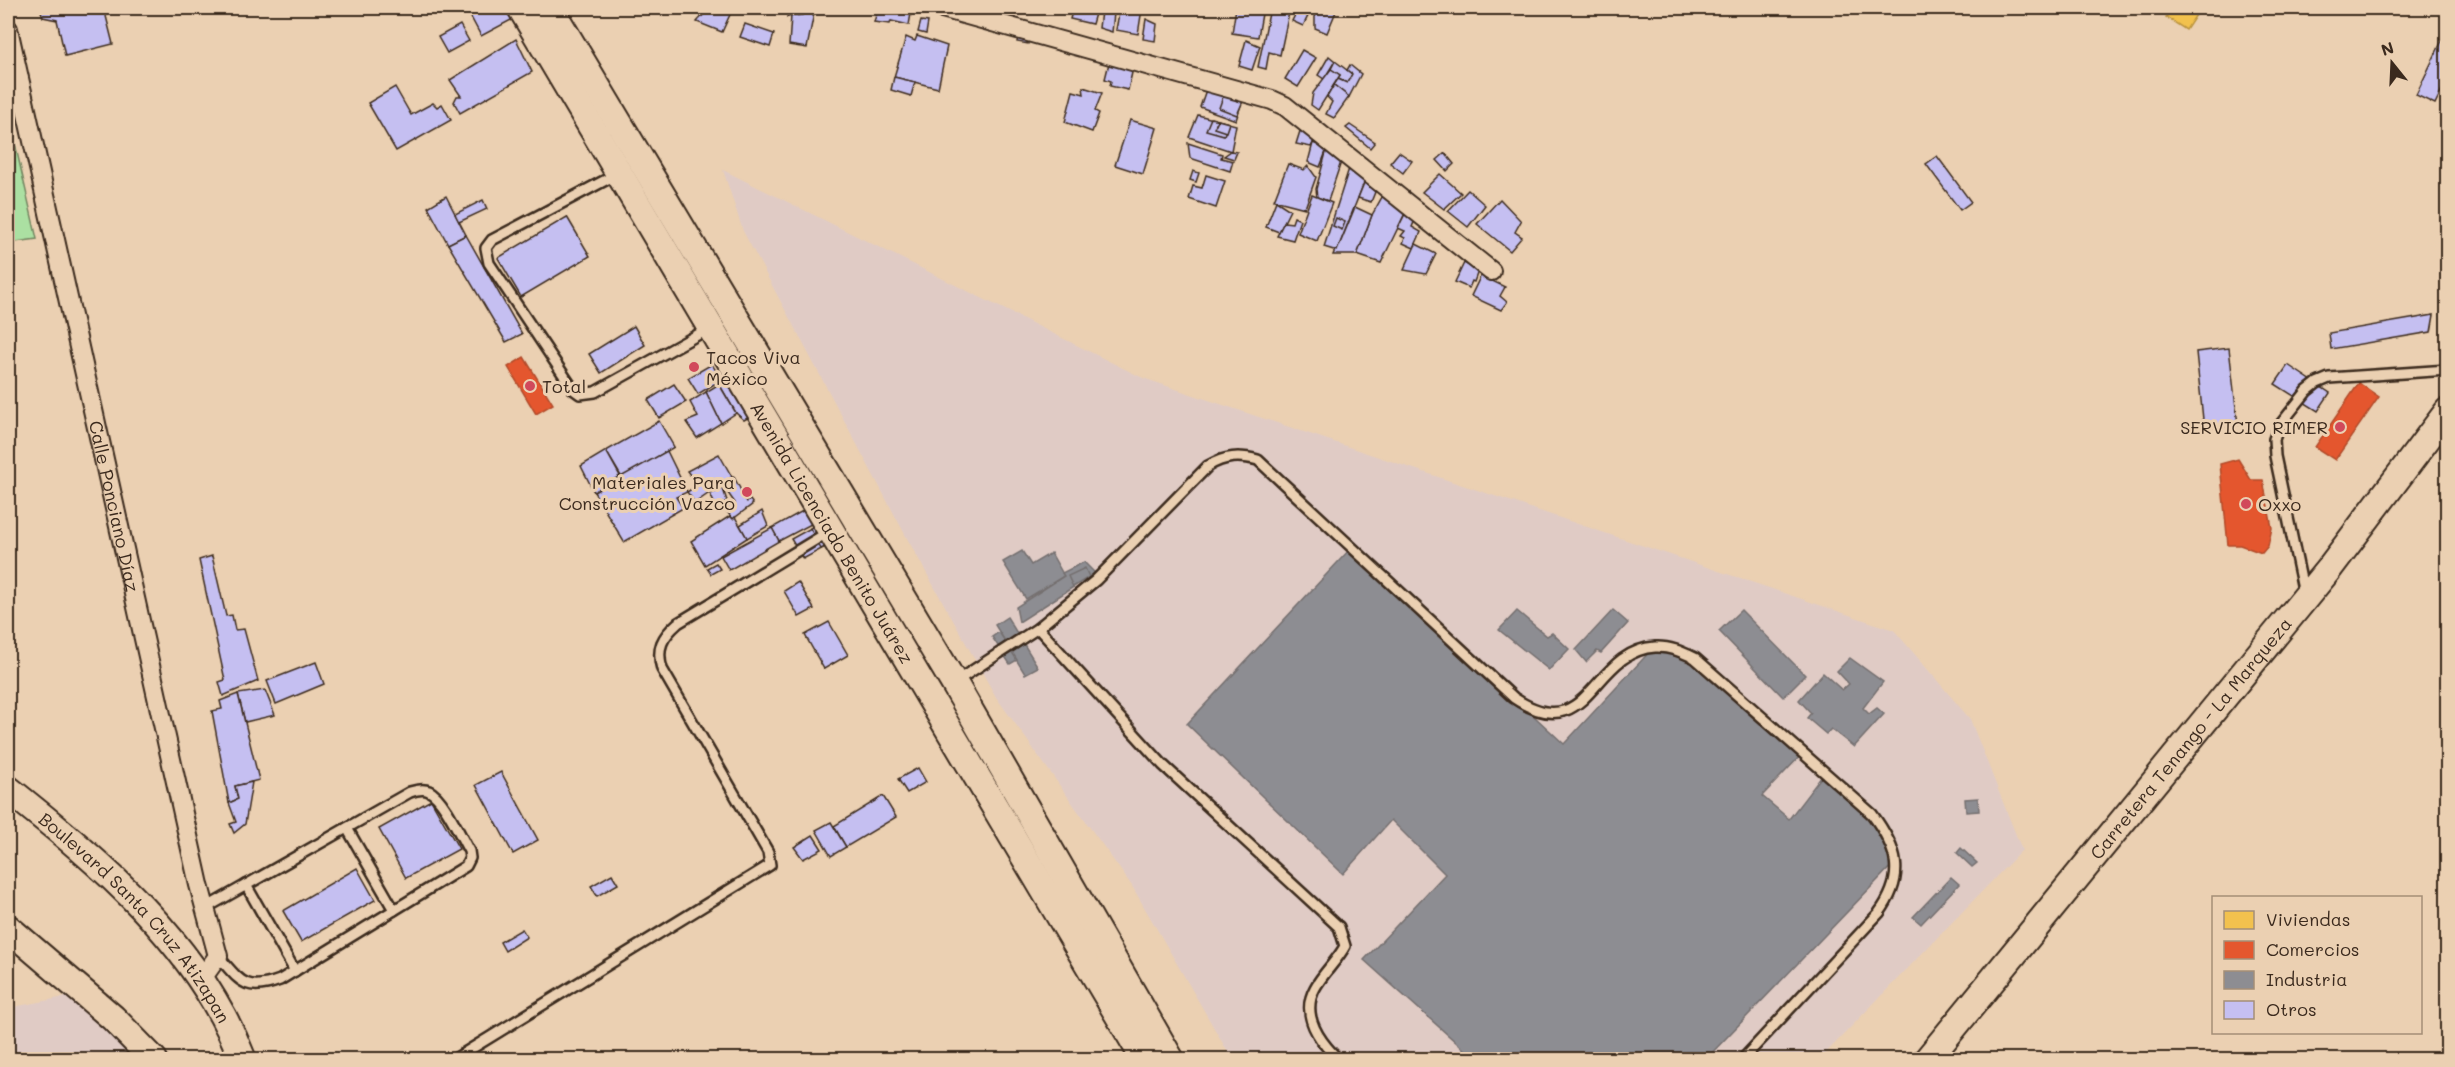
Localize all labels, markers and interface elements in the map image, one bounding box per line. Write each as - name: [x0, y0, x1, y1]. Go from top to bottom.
- north arrow: [2362, 33, 2422, 93]
- text: N: [2378, 36, 2396, 60]
- place label: Tacos Viva México: [706, 345, 801, 390]
- marker: Tacos Viva México: [687, 360, 701, 374]
- place label: Total: [542, 374, 586, 398]
- marker: Total: [523, 379, 537, 393]
- street label: Avenida Licenciado Benito Juárez: [745, 397, 919, 668]
- place label: SERVICIO RIMER: [2180, 415, 2328, 439]
- street label: Calle Ponciano Díaz: [84, 418, 145, 594]
- marker: SERVICIO RIMER: [2333, 420, 2347, 434]
- place label: Materiales Para Construcción Vazco: [559, 470, 735, 515]
- marker: Materiales Para Construcción Vazco: [740, 485, 754, 499]
- place label: Oxxo: [2258, 492, 2302, 516]
- marker: Oxxo: [2239, 497, 2253, 511]
- street label: Carretera Tenango - La Marqueza: [2084, 612, 2297, 864]
- street label: Boulevard Santa Cruz Atizapan: [34, 807, 236, 1027]
- legend: [2212, 896, 2422, 1034]
- text: Viviendas: [2266, 907, 2351, 931]
- text: Comercios: [2266, 937, 2360, 961]
- text: Industria: [2266, 967, 2348, 991]
- text: Otros: [2266, 997, 2317, 1021]

